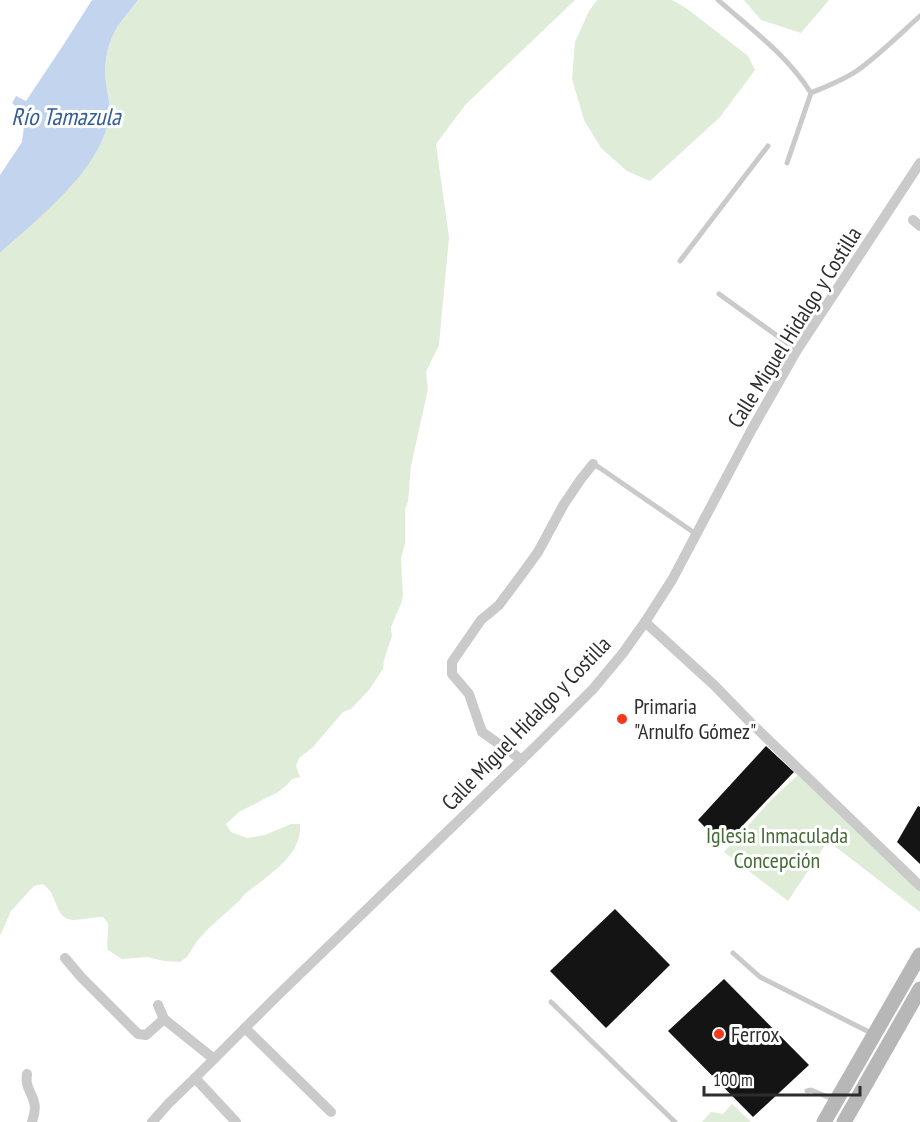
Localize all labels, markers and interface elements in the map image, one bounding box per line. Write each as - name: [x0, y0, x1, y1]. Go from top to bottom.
- water label: Río Tamazula: [11, 101, 122, 132]
- street label: Calle Miguel Hidalgo y Costilla: [721, 221, 867, 433]
- street label: Calle Miguel Hidalgo y Costilla: [436, 630, 616, 816]
- place label: Primaria "Arnulfo Gómez": [634, 692, 756, 745]
- marker: Primaria "Arnulfo Gómez": [615, 712, 629, 726]
- park label: Iglesia Inmaculada Concepción: [706, 821, 848, 874]
- place label: Ferrox: [731, 1020, 779, 1048]
- marker: Ferrox: [712, 1027, 726, 1041]
- scale bar: [704, 1059, 860, 1097]
- text: 100 m: [713, 1068, 753, 1091]

